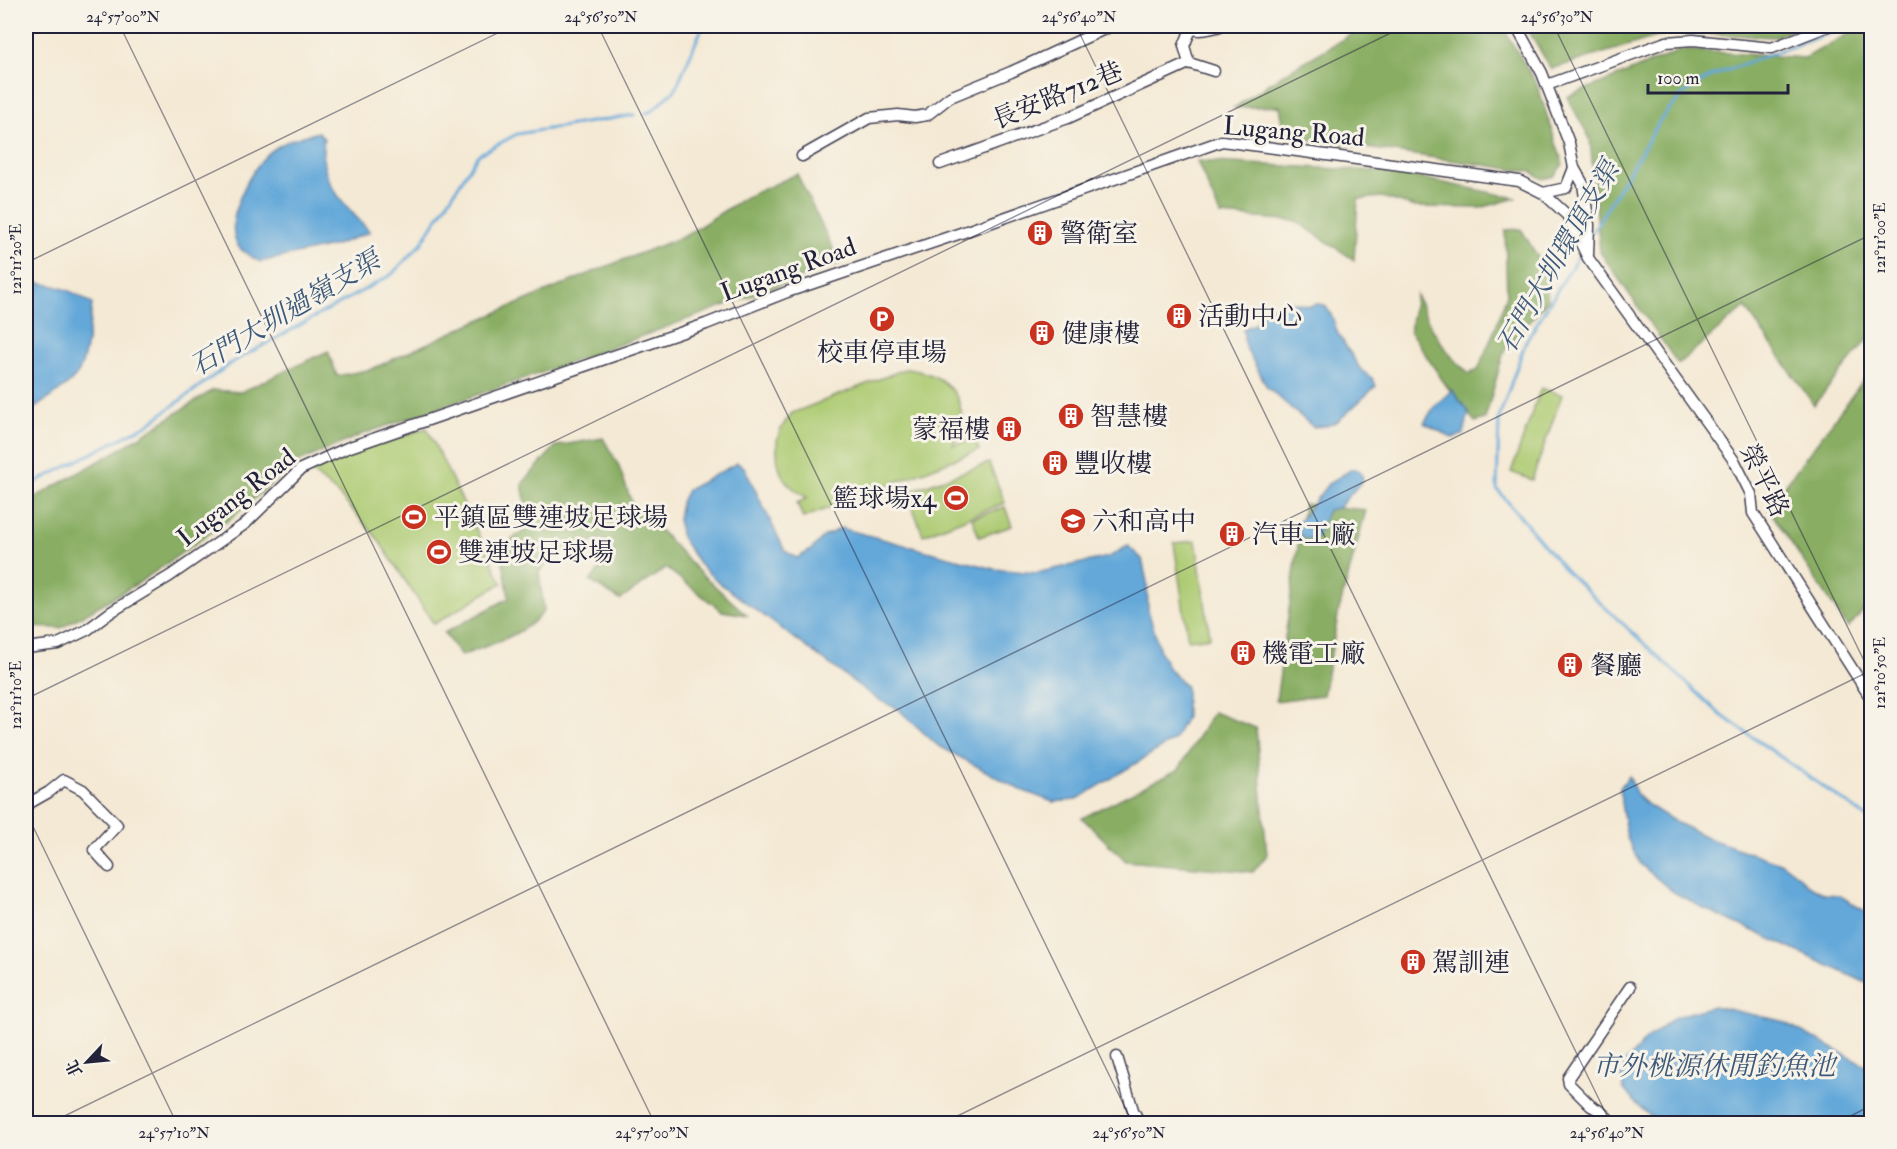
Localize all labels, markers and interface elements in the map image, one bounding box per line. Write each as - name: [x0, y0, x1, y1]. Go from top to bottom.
- text: 24°57'00"N: [86, 8, 160, 27]
- text: 24°56'50"N: [564, 8, 638, 27]
- text: 24°56'40"N: [1042, 8, 1117, 27]
- text: 24°56'30"N: [1521, 8, 1594, 27]
- street label: 長安路712巷: [987, 55, 1128, 137]
- scale bar: [1648, 57, 1788, 95]
- text: 100 m: [1657, 67, 1700, 90]
- street label: Lugang Road: [1222, 110, 1366, 154]
- water label: 石門大圳環頂支渠: [1490, 152, 1629, 359]
- text: 121°11'00"E: [1871, 202, 1890, 273]
- building icon: 警衛室: [1025, 218, 1055, 248]
- place label: 警衛室: [1060, 218, 1138, 250]
- text: 121°11'20"E: [7, 223, 26, 294]
- street label: Lugang Road: [716, 231, 861, 309]
- water label: 石門大圳過嶺支渠: [184, 242, 390, 383]
- building icon: 活動中心: [1164, 301, 1194, 331]
- place label: 活動中心: [1198, 301, 1302, 333]
- parking icon: 校車停車場: [867, 304, 897, 334]
- building icon: 健康樓: [1027, 318, 1057, 348]
- place label: 健康樓: [1062, 318, 1140, 350]
- place label: 校車停車場: [817, 337, 947, 369]
- building icon: 智慧樓: [1056, 401, 1086, 431]
- place label: 智慧樓: [1090, 401, 1168, 433]
- place label: 蒙福樓: [912, 414, 990, 446]
- building icon: 蒙福樓: [994, 414, 1024, 444]
- street label: 榮平路: [1733, 438, 1796, 523]
- street label: Lugang Road: [171, 441, 302, 554]
- building icon: 豐收樓: [1040, 448, 1070, 478]
- place label: 豐收樓: [1074, 448, 1152, 480]
- place label: 籃球場x4: [832, 483, 937, 515]
- sports icon: 籃球場x4: [941, 483, 971, 513]
- sports icon: 平鎮區雙連坡足球場: [399, 502, 429, 532]
- place label: 平鎮區雙連坡足球場: [434, 502, 668, 534]
- school or university icon: 六和高中: [1058, 506, 1088, 536]
- place label: 六和高中: [1092, 506, 1196, 538]
- building icon: 汽車工廠: [1217, 519, 1247, 549]
- place label: 汽車工廠: [1252, 519, 1356, 551]
- sports icon: 雙連坡足球場: [424, 537, 454, 567]
- place label: 雙連坡足球場: [458, 537, 614, 569]
- text: 121°10'50"E: [1871, 637, 1890, 709]
- building icon: 機電工廠: [1228, 638, 1258, 668]
- place label: 機電工廠: [1262, 638, 1366, 670]
- building icon: 餐廳: [1555, 650, 1585, 680]
- place label: 餐廳: [1590, 650, 1642, 682]
- text: 121°11'10"E: [7, 661, 26, 729]
- building icon: 駕訓連: [1398, 947, 1428, 977]
- place label: 駕訓連: [1432, 947, 1510, 979]
- north arrow: [57, 1032, 117, 1092]
- water label: 市外桃源休閒釣魚池: [1593, 1050, 1838, 1083]
- text: 北: [62, 1057, 87, 1080]
- text: 24°57'10"N: [138, 1124, 210, 1143]
- text: 24°57'00"N: [615, 1124, 689, 1143]
- text: 24°56'50"N: [1092, 1124, 1166, 1143]
- text: 24°56'40"N: [1570, 1124, 1645, 1143]

